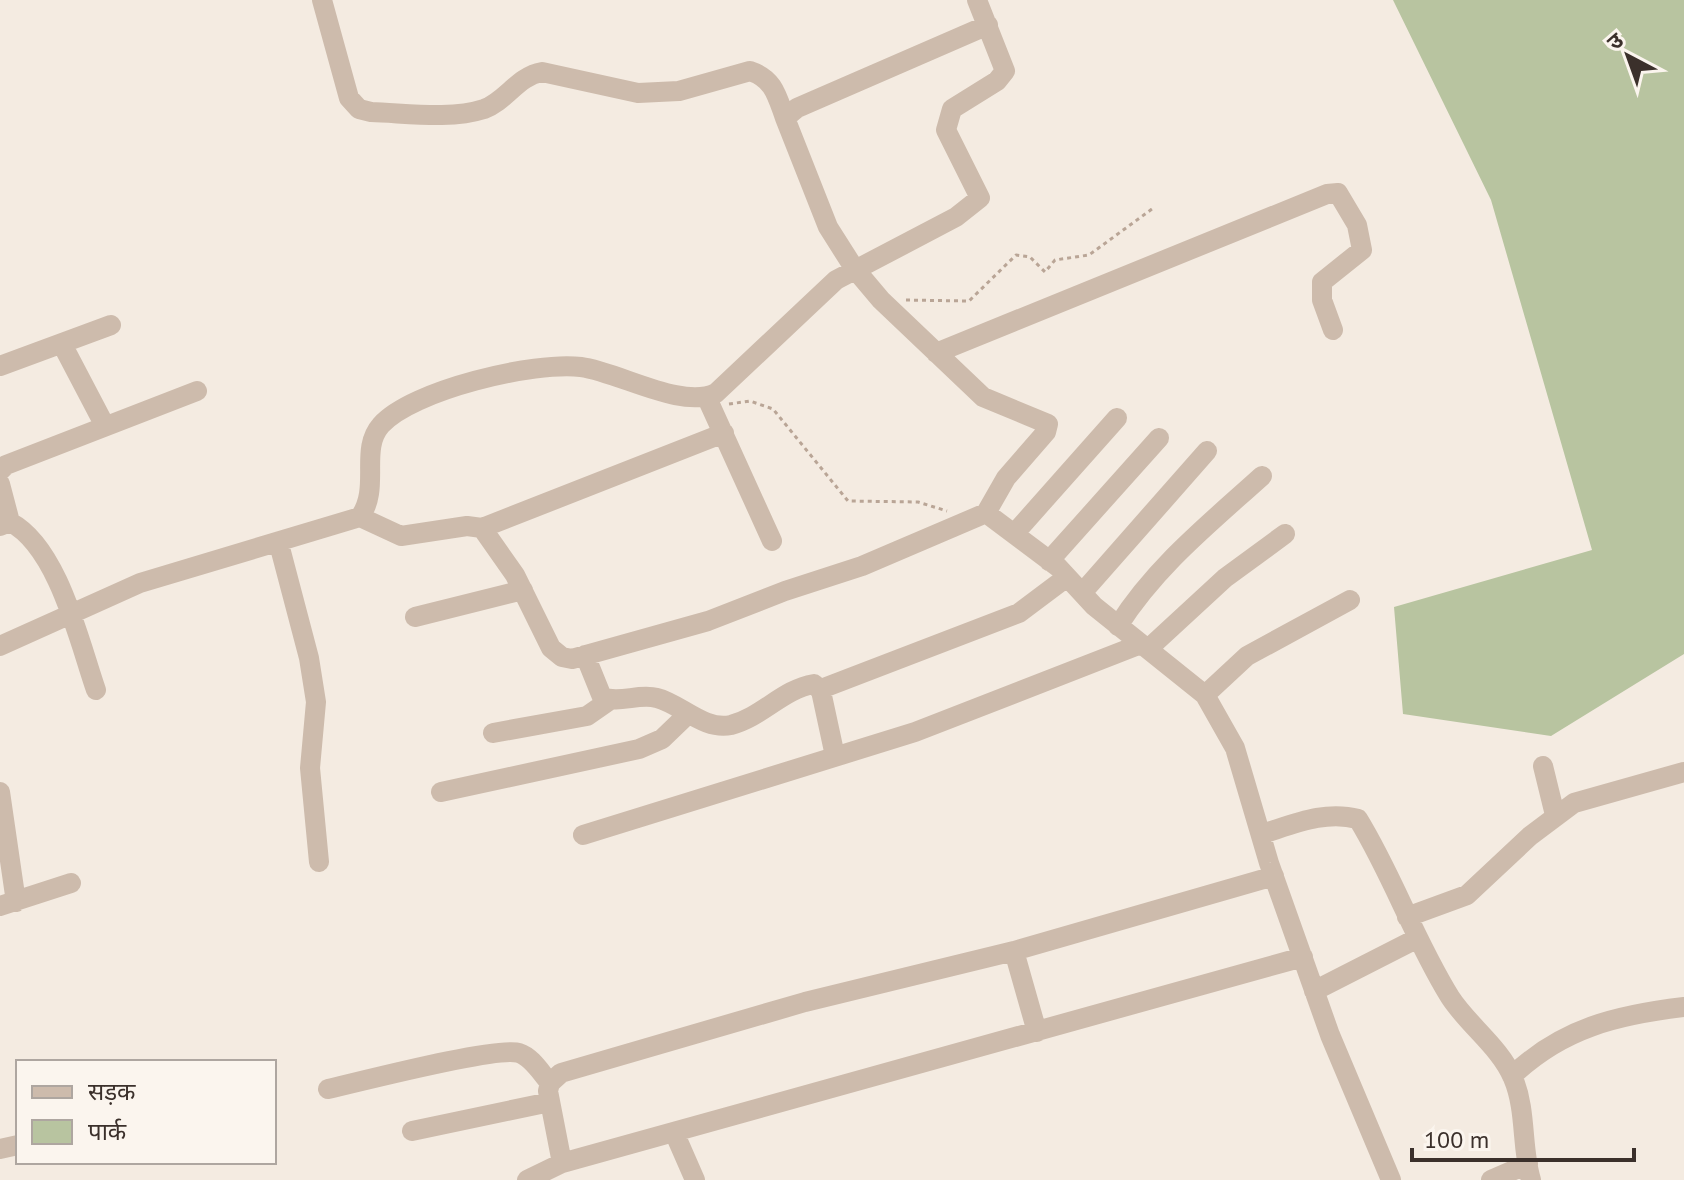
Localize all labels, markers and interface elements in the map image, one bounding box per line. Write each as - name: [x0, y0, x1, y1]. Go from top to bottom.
- north arrow: [1588, 16, 1668, 96]
- text: उ: [1601, 25, 1630, 56]
- legend: [16, 1060, 276, 1164]
- text: सड़क: [88, 1076, 136, 1107]
- scale bar: [1412, 1112, 1634, 1162]
- text: पार्क: [88, 1116, 127, 1147]
- text: 100 m: [1424, 1124, 1489, 1155]

